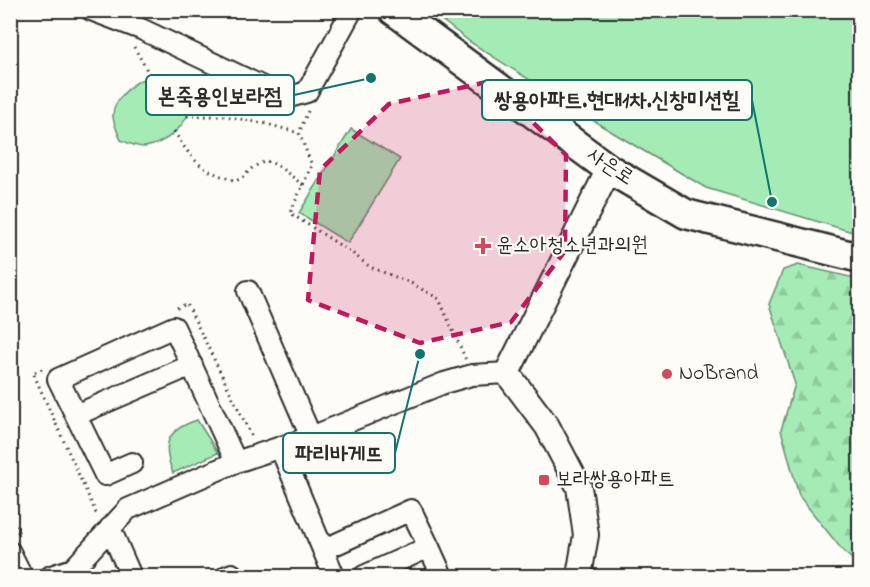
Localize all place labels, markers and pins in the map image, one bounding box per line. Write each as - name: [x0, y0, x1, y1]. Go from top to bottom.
- callout: 본죽용인보라점: [146, 75, 294, 115]
- callout: 쌍용아파트.현대1차.신창미션힐: [482, 80, 752, 120]
- place label: 윤소아청소년과의원: [496, 231, 648, 261]
- marker: 윤소아청소년과의원: [474, 237, 492, 255]
- place label: NoBrand: [679, 359, 758, 389]
- marker: NoBrand: [660, 367, 674, 381]
- callout: 파리바게뜨: [283, 433, 395, 473]
- place label: 보라쌍용아파트: [556, 465, 674, 495]
- marker: 보라쌍용아파트: [537, 473, 551, 487]

